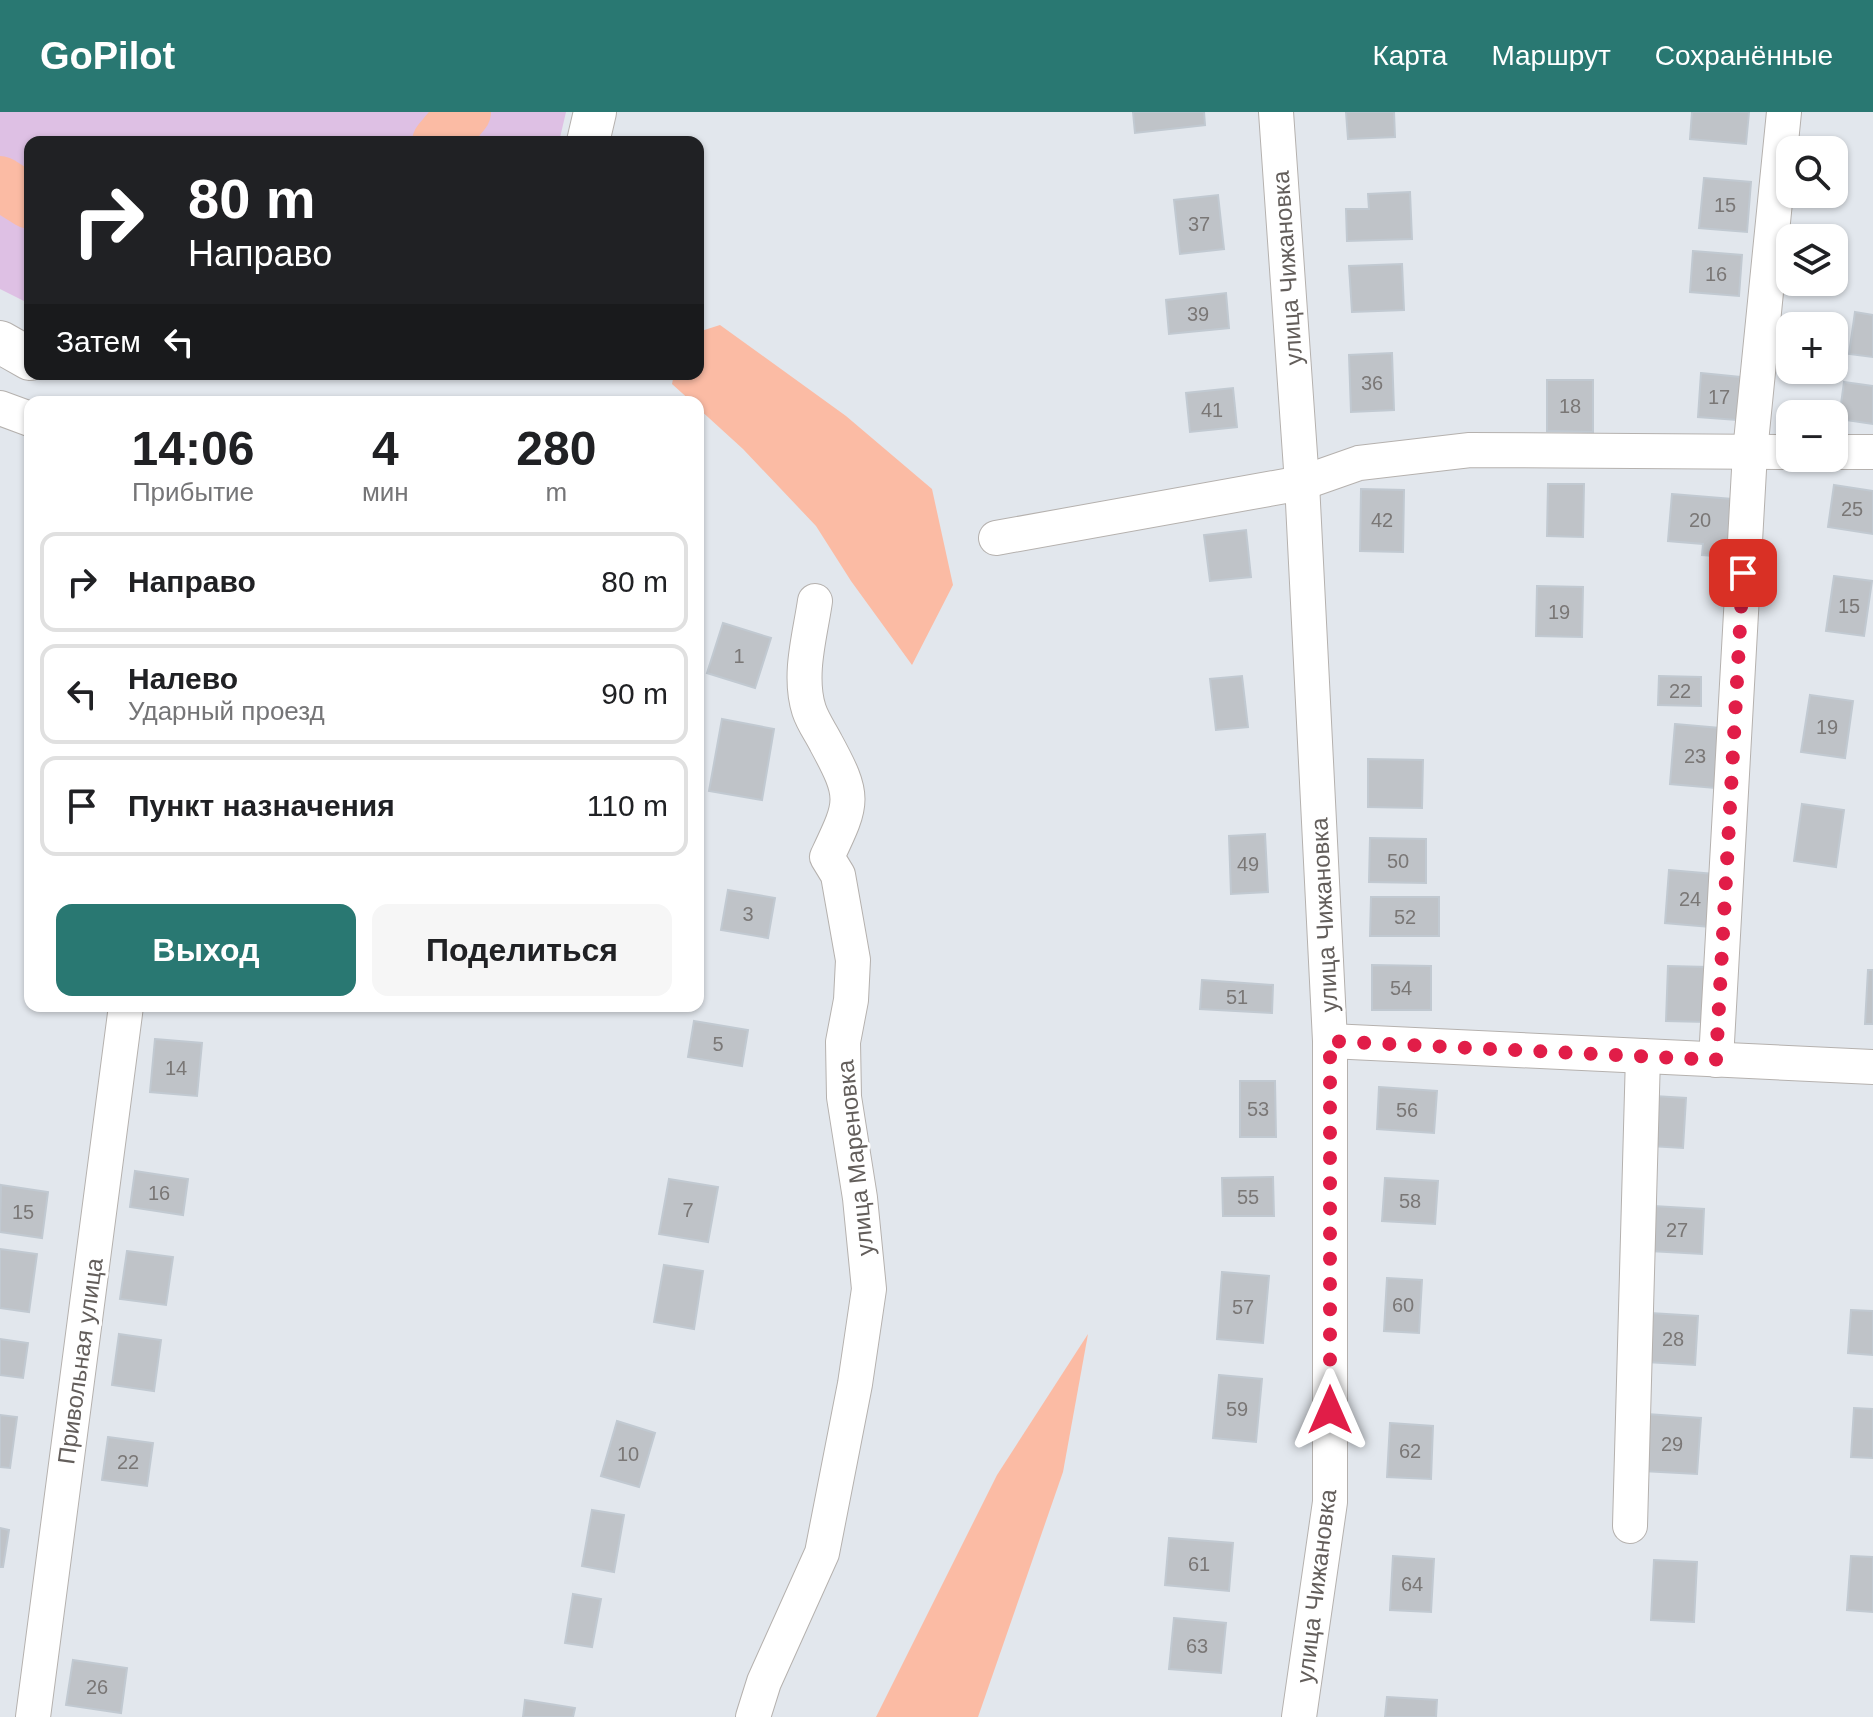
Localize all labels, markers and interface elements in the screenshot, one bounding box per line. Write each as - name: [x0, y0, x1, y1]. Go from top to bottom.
- text: GoPilot: [40, 35, 175, 77]
- text: Карта: [1372, 40, 1447, 71]
- text: Маршрут: [1491, 40, 1611, 71]
- text: Сохранённые: [1655, 40, 1833, 71]
- map controls: [1776, 136, 1848, 472]
- button: search: [1776, 136, 1848, 208]
- text: 80 m: [188, 167, 316, 230]
- icon: right: [56, 168, 160, 272]
- street label: улица Чижановка: [1267, 169, 1307, 366]
- house number: 15: [1714, 194, 1736, 216]
- house number: 37: [1188, 213, 1210, 235]
- button: layers: [1776, 224, 1848, 296]
- text: Направо: [188, 233, 332, 274]
- house number: 16: [1705, 263, 1727, 285]
- house number: 39: [1187, 303, 1209, 325]
- button: +: [1776, 312, 1848, 384]
- icon: left: [157, 320, 201, 364]
- text: Затем: [56, 325, 141, 358]
- house number: 36: [1361, 372, 1383, 394]
- house number: 17: [1708, 386, 1730, 408]
- house number: 18: [1559, 395, 1581, 417]
- house number: 41: [1201, 399, 1223, 421]
- button: −: [1776, 400, 1848, 472]
- text: 14:06: [132, 422, 254, 475]
- text: 4: [372, 422, 399, 475]
- text: 280: [516, 422, 596, 475]
- text: Прибытие: [132, 477, 254, 507]
- text: мин: [362, 477, 409, 507]
- text: m: [546, 477, 567, 507]
- house number: 25: [1841, 498, 1863, 520]
- house number: 42: [1371, 509, 1393, 531]
- house number: 20: [1689, 509, 1711, 531]
- pin: [1709, 539, 1777, 607]
- icon: arrive: [1721, 551, 1765, 595]
- icon: right: [60, 560, 104, 604]
- text: Направо: [128, 565, 256, 598]
- text: 80 m: [601, 565, 668, 598]
- house number: 15: [1838, 595, 1860, 617]
- house number: 19: [1548, 601, 1570, 623]
- house number: 1: [733, 645, 745, 667]
- text: Налево: [128, 662, 238, 695]
- icon: left: [60, 672, 104, 716]
- text: 90 m: [601, 677, 668, 710]
- house number: 22: [1669, 680, 1691, 702]
- text: Ударный проезд: [128, 696, 325, 726]
- house number: 19: [1816, 716, 1838, 738]
- house number: 23: [1684, 745, 1706, 767]
- icon: arrive: [60, 784, 104, 828]
- text: Пункт назначения: [128, 789, 395, 822]
- text: 110 m: [587, 789, 668, 822]
- street label: улица Чижановка: [1305, 816, 1343, 1013]
- house number: 50: [1387, 850, 1409, 872]
- house number: 49: [1237, 853, 1259, 875]
- house number: 24: [1679, 888, 1701, 910]
- house number: 3: [742, 903, 754, 925]
- button: Выход: [56, 904, 356, 996]
- button: Поделиться: [372, 904, 672, 996]
- house number: 52: [1394, 906, 1416, 928]
- house number: 54: [1390, 977, 1412, 999]
- house number: 51: [1226, 986, 1248, 1008]
- house number: 5: [712, 1033, 724, 1055]
- house number: 14: [165, 1057, 187, 1079]
- street label: улица Мареновка: [831, 1058, 879, 1257]
- house number: 53: [1247, 1098, 1269, 1120]
- house number: 56: [1396, 1099, 1418, 1121]
- house number: 16: [148, 1182, 170, 1204]
- house number: 55: [1237, 1186, 1259, 1208]
- house number: 58: [1399, 1190, 1421, 1212]
- house number: 7: [682, 1199, 694, 1221]
- house number: 15: [12, 1201, 34, 1223]
- house number: 27: [1666, 1219, 1688, 1241]
- street label: Привольная улица: [52, 1255, 108, 1466]
- house number: 60: [1392, 1294, 1414, 1316]
- house number: 57: [1232, 1296, 1254, 1318]
- house number: 28: [1662, 1328, 1684, 1350]
- position arrow: [1288, 1368, 1372, 1452]
- house number: 59: [1226, 1398, 1248, 1420]
- house number: 29: [1661, 1433, 1683, 1455]
- house number: 62: [1399, 1440, 1421, 1462]
- house number: 10: [617, 1443, 639, 1465]
- house number: 22: [117, 1451, 139, 1473]
- street label: улица Чижановка: [1291, 1487, 1341, 1685]
- house number: 61: [1188, 1553, 1210, 1575]
- house number: 64: [1401, 1573, 1423, 1595]
- house number: 63: [1186, 1635, 1208, 1657]
- house number: 26: [86, 1676, 108, 1698]

